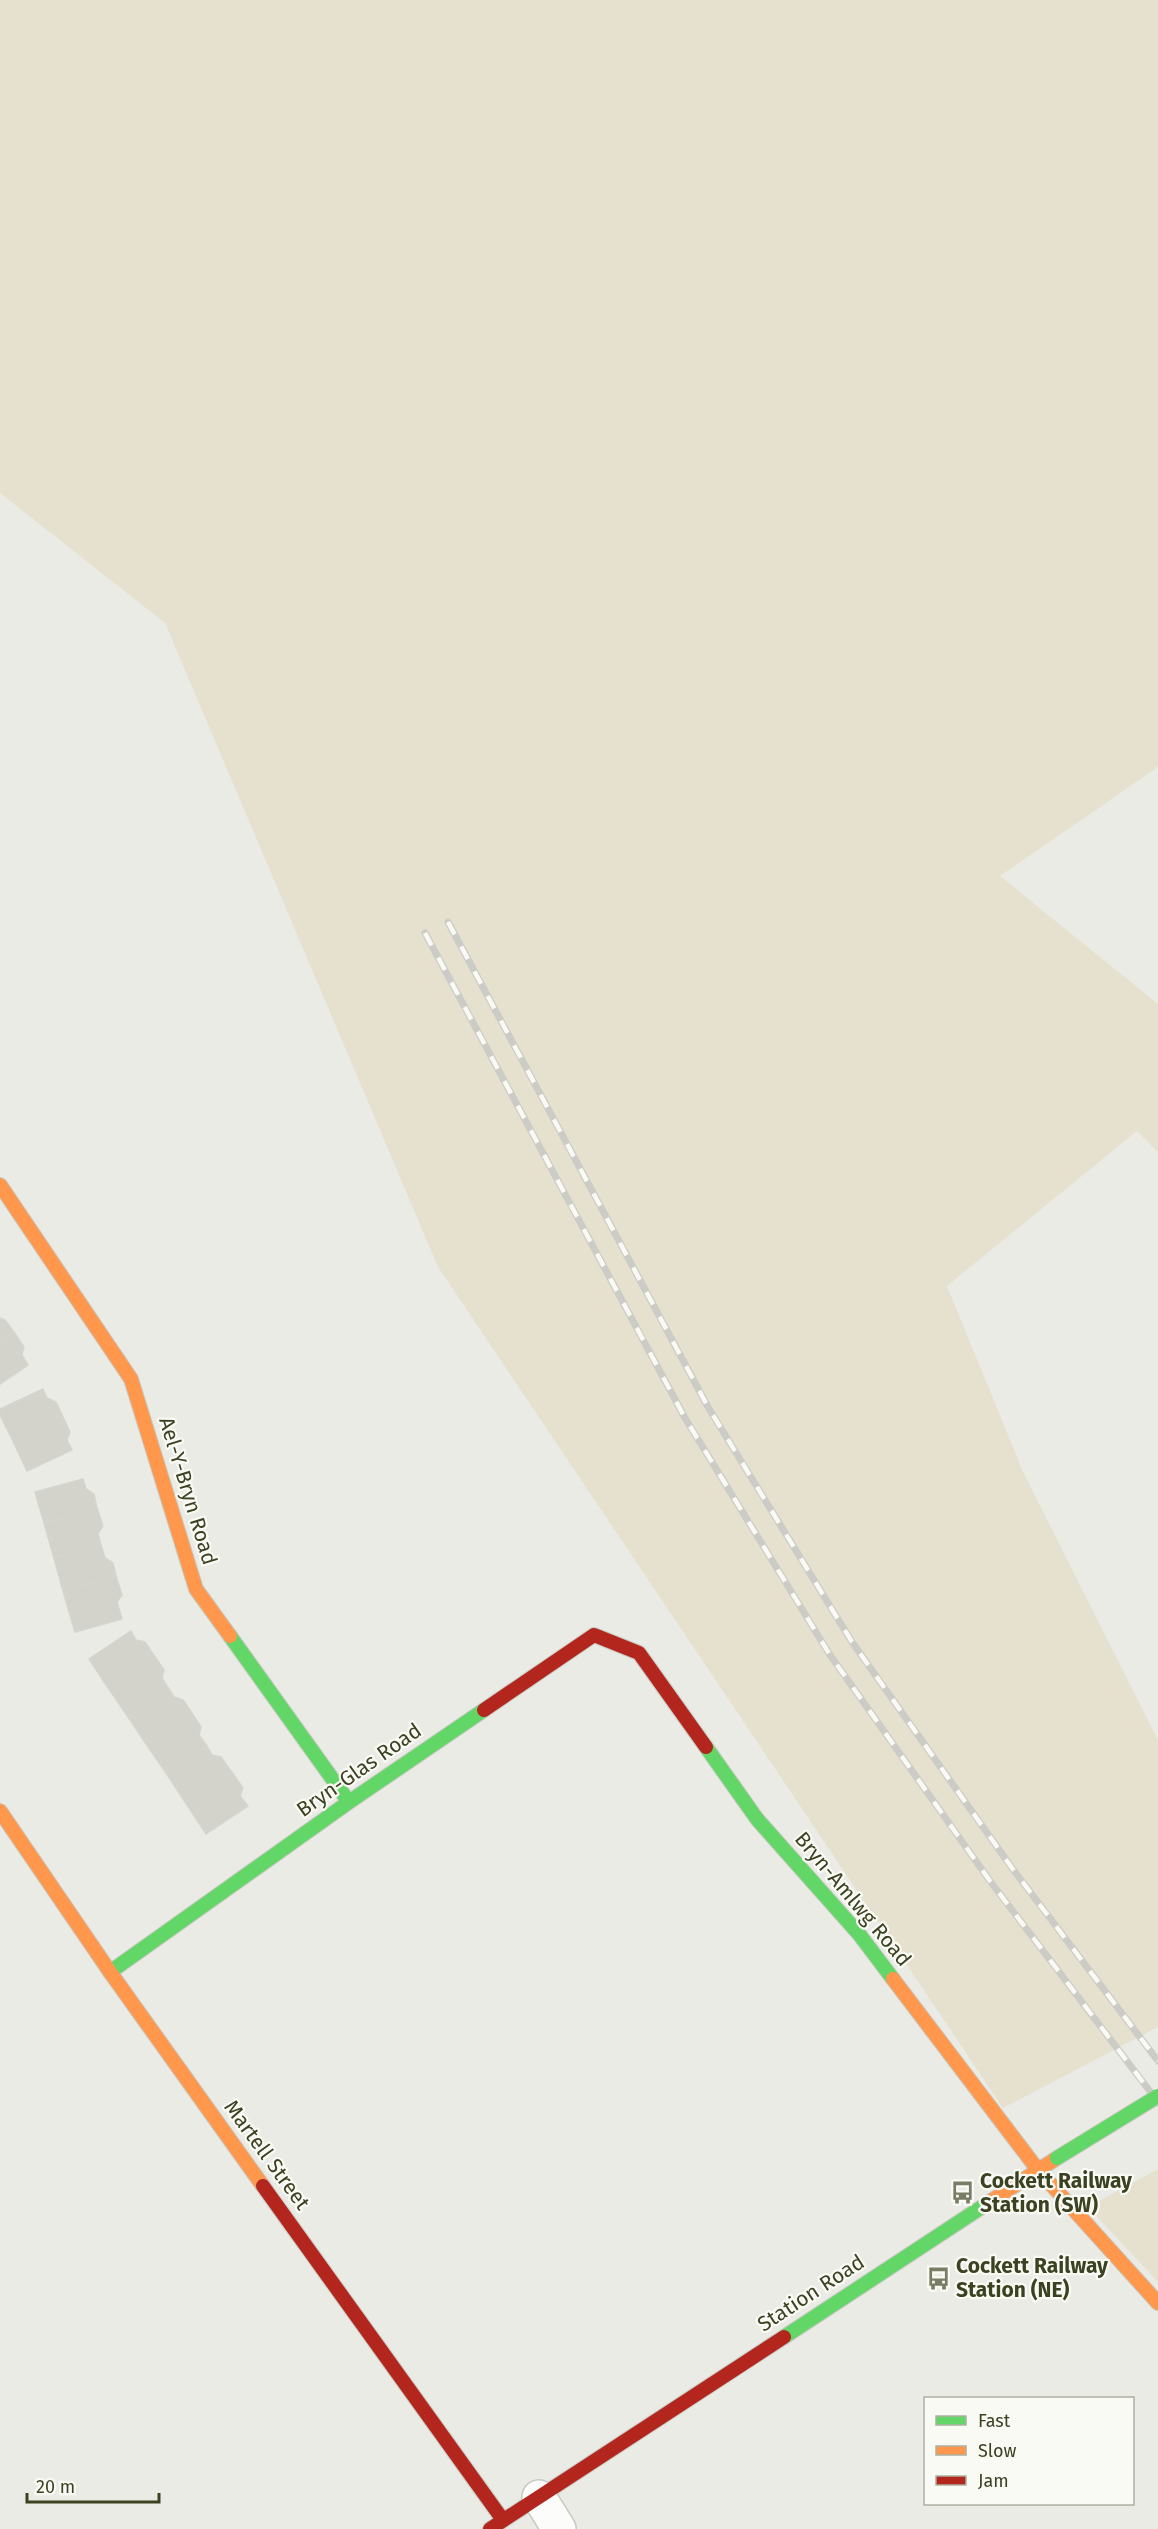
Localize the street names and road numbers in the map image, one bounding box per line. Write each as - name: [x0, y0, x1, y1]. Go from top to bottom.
- street label: Ael-Y-Bryn Road: [153, 1414, 223, 1568]
- street label: Bryn-Glas Road: [292, 1717, 426, 1823]
- street label: Bryn-Amlwg Road: [789, 1826, 917, 1972]
- street label: Martell Street: [218, 2095, 316, 2215]
- street label: Station Road: [753, 2249, 869, 2337]

